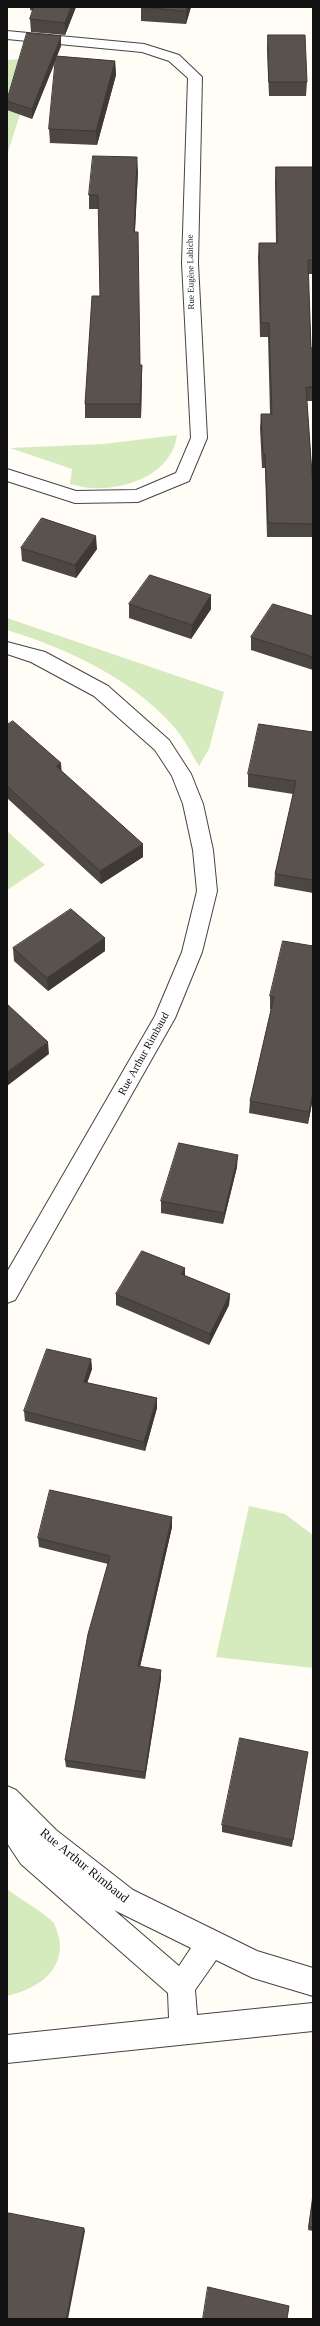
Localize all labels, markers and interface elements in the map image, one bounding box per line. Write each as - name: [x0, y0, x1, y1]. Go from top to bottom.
- street label: Rue Eugène Labiche: [185, 234, 197, 310]
- street label: Rue Arthur Rimbaud: [116, 1010, 172, 1098]
- street label: Rue Arthur Rimbaud: [36, 1825, 132, 1907]

